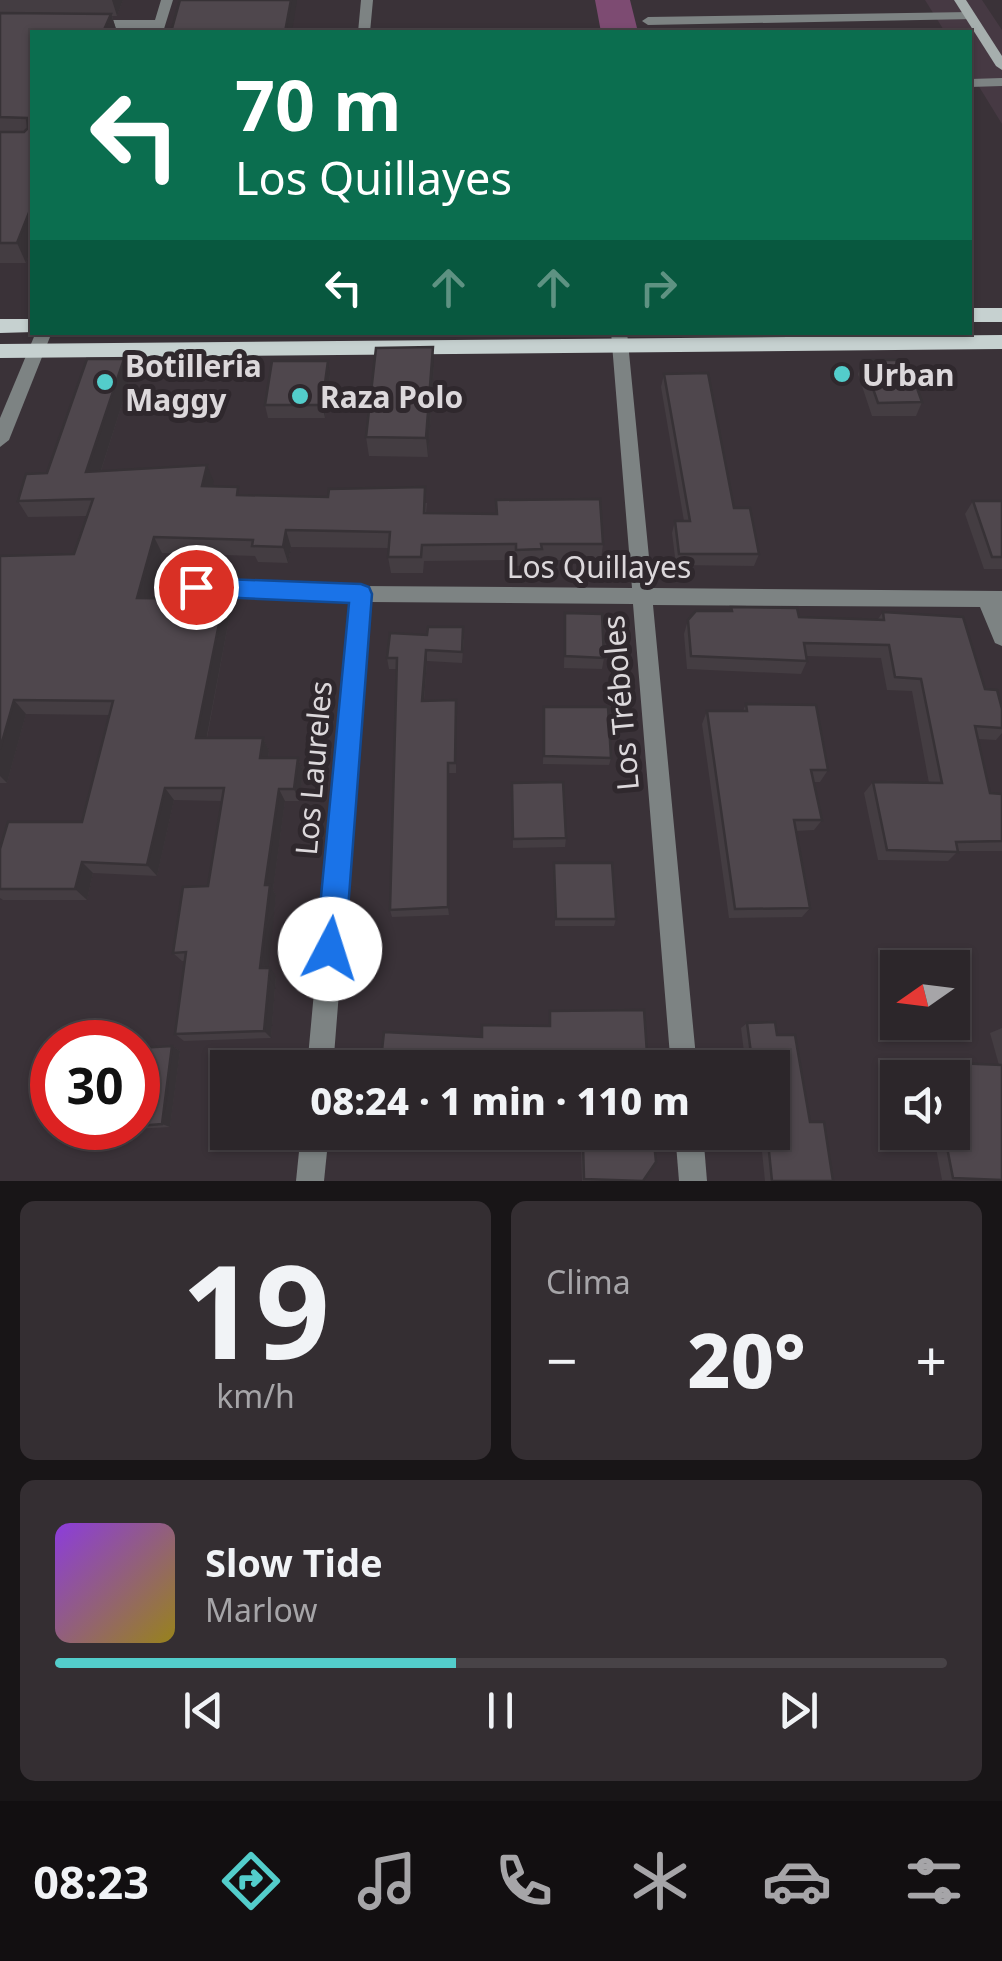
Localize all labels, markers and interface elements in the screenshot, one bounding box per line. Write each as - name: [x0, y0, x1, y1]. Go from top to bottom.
- text: 70 m: [235, 56, 402, 152]
- icon: left: [70, 70, 200, 200]
- text: Los Quillayes: [235, 147, 512, 208]
- icon: left: [316, 260, 371, 315]
- icon: ahead: [421, 260, 476, 315]
- icon: ahead: [526, 260, 581, 315]
- icon: right: [631, 260, 686, 315]
- place label: Botilleria Maggy: [125, 345, 262, 420]
- place label: Urban: [862, 354, 955, 395]
- marker: Urban: [831, 363, 853, 385]
- marker: Botilleria Maggy: [94, 371, 116, 393]
- place label: Raza Polo: [320, 376, 463, 417]
- marker: Raza Polo: [289, 385, 311, 407]
- pin: [154, 545, 239, 630]
- street label: Los Quillayes: [507, 546, 691, 587]
- icon: arrive: [169, 560, 224, 615]
- street label: Los Tréboles: [592, 614, 648, 792]
- street label: Los Laureles: [285, 679, 341, 857]
- position arrow: [278, 897, 382, 1001]
- north arrow: [880, 950, 970, 1040]
- map controls: [880, 950, 970, 1150]
- speed limit sign: 30: [30, 1020, 160, 1150]
- button: sound: [880, 1060, 970, 1150]
- text: 08:24 · 1 min · 110 m: [310, 1074, 690, 1126]
- text: 19: [181, 1220, 330, 1397]
- text: Clima: [546, 1260, 631, 1303]
- text: 20°: [687, 1308, 806, 1410]
- text: −: [546, 1322, 577, 1397]
- text: +: [916, 1322, 947, 1397]
- text: km/h: [216, 1374, 295, 1417]
- text: Slow Tide: [205, 1536, 383, 1588]
- text: Marlow: [205, 1588, 317, 1631]
- icon: previous: [176, 1683, 231, 1738]
- icon: pause: [473, 1683, 528, 1738]
- icon: next: [771, 1683, 826, 1738]
- icon: directions: [216, 1846, 286, 1916]
- icon: music: [352, 1846, 422, 1916]
- icon: phone: [489, 1846, 559, 1916]
- icon: climate: [625, 1846, 695, 1916]
- icon: car: [762, 1846, 832, 1916]
- icon: filters: [899, 1846, 969, 1916]
- text: 08:23: [33, 1851, 149, 1912]

